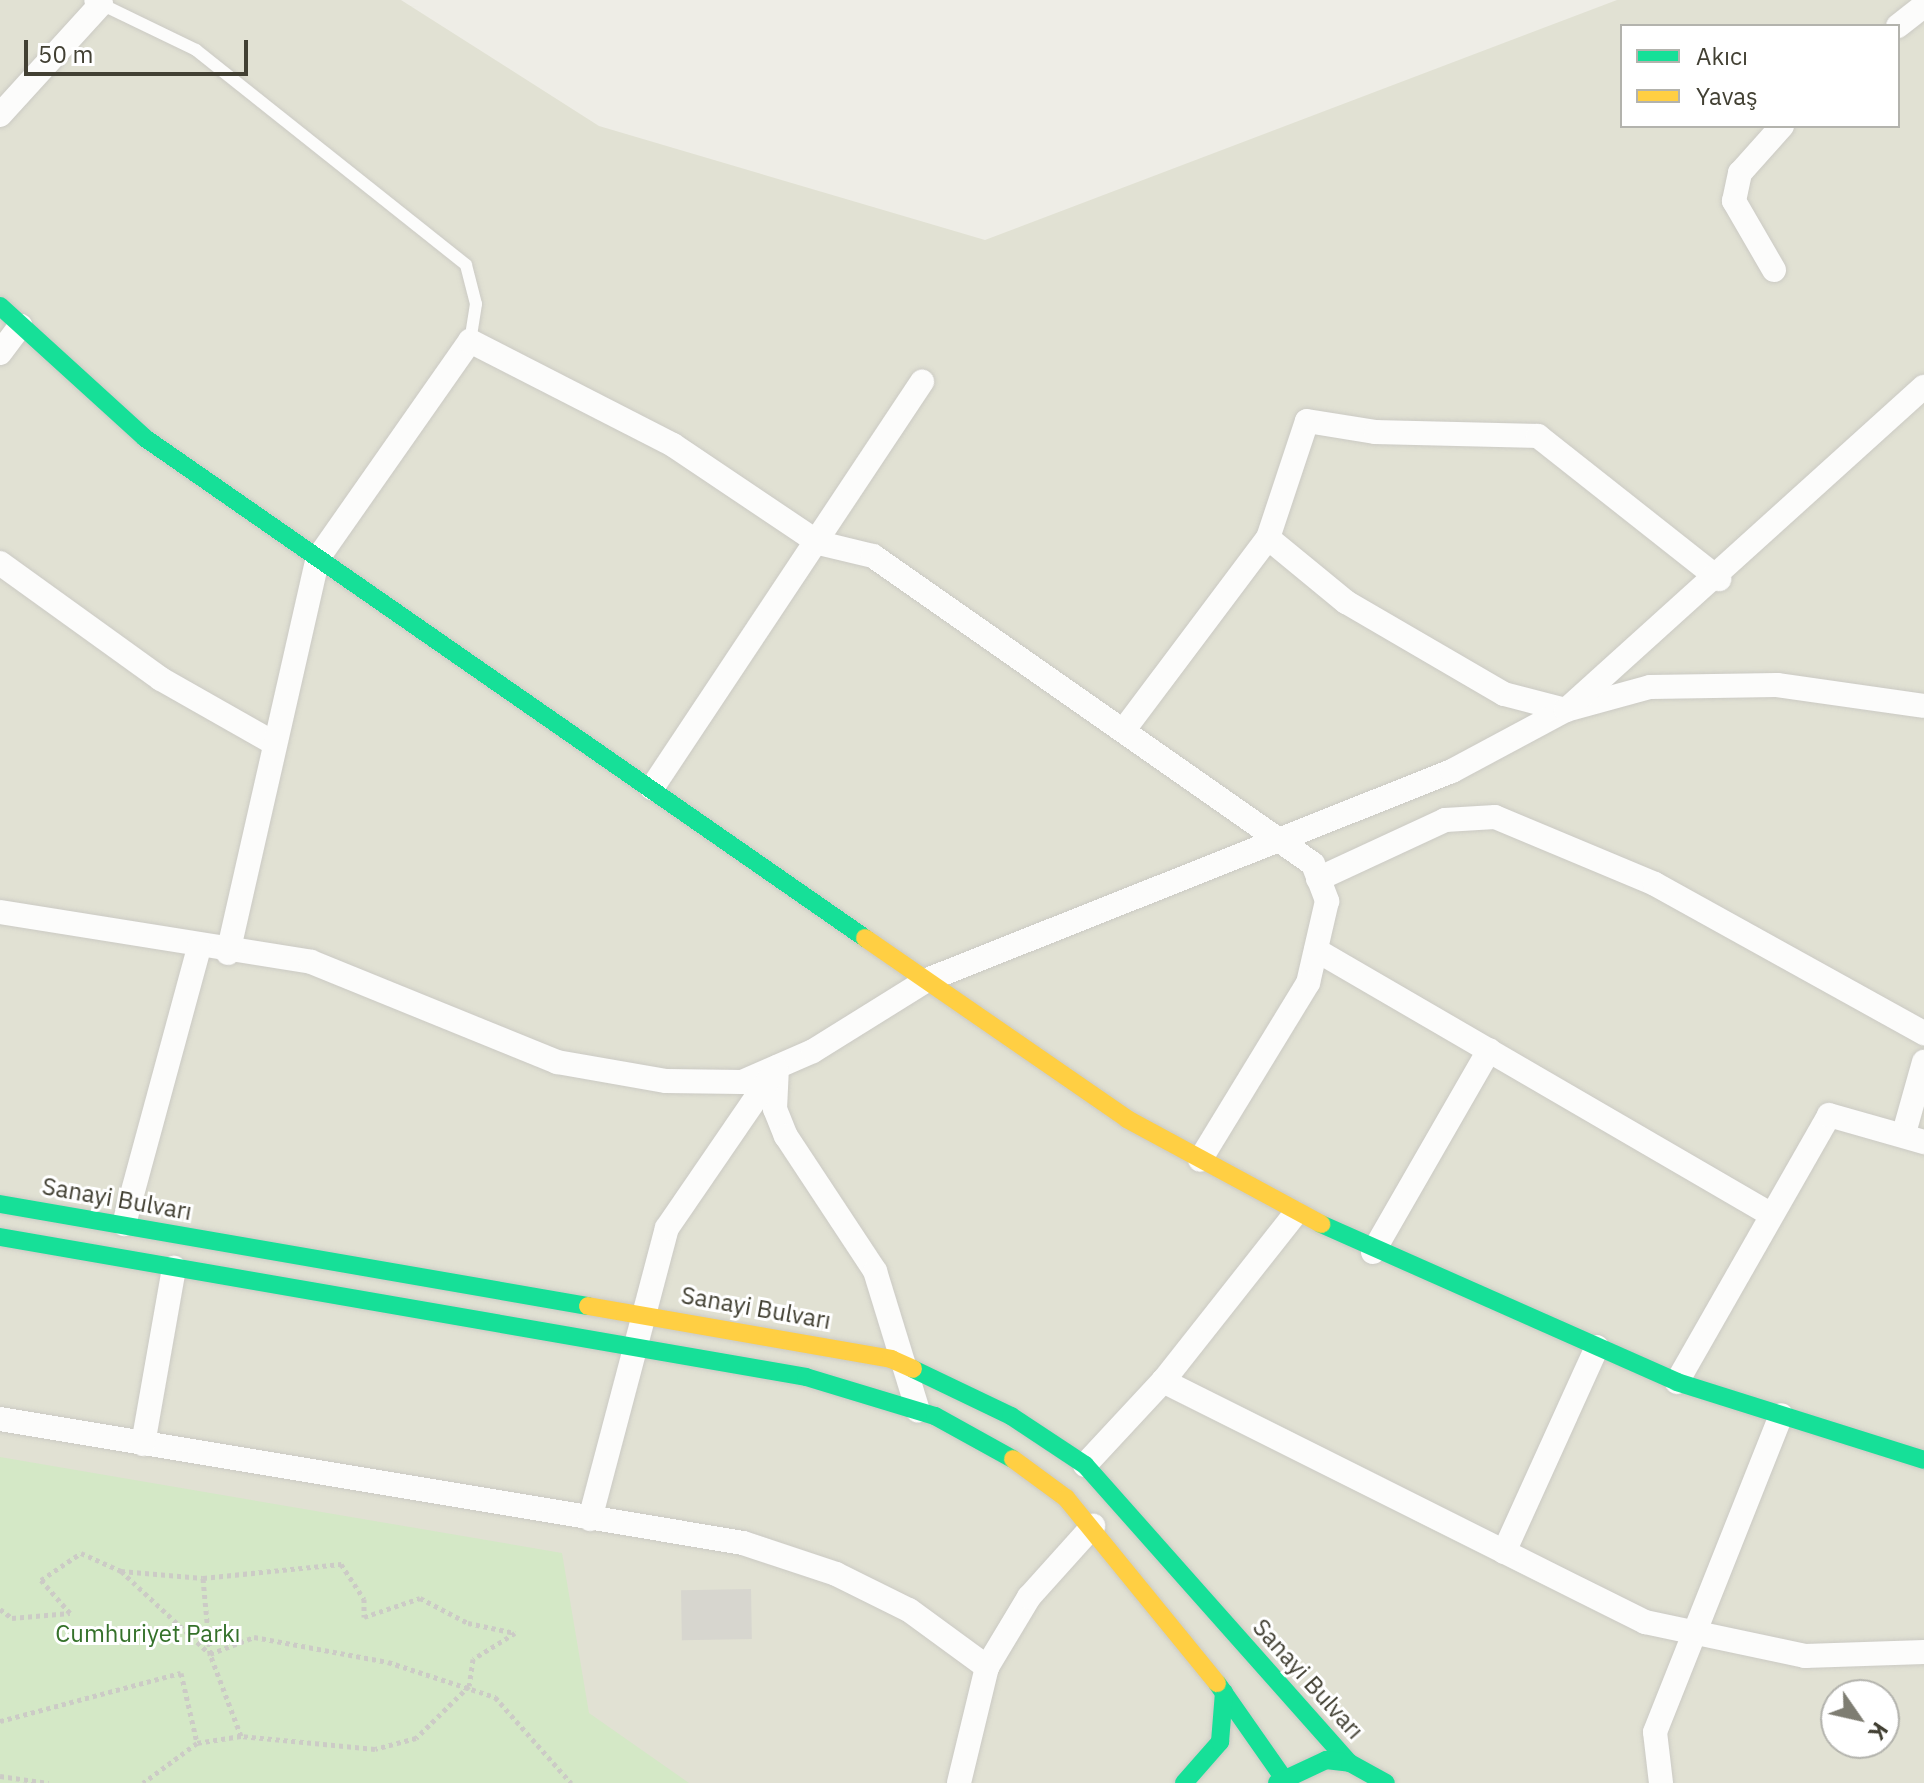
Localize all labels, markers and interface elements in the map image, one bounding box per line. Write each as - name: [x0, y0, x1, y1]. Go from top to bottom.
- scale bar: [28, 24, 252, 74]
- legend: [1620, 24, 1900, 128]
- text: 50 m: [38, 38, 93, 70]
- text: Akıcı: [1696, 40, 1748, 72]
- text: Yavaş: [1696, 80, 1758, 112]
- street label: Sanayi Bulvarı: [40, 1172, 194, 1226]
- street label: Sanayi Bulvarı: [679, 1281, 833, 1335]
- street label: Sanayi Bulvarı: [1247, 1613, 1369, 1745]
- park label: Cumhuriyet Parkı: [55, 1620, 241, 1648]
- north arrow: [1820, 1679, 1900, 1759]
- text: K: [1862, 1717, 1895, 1746]

